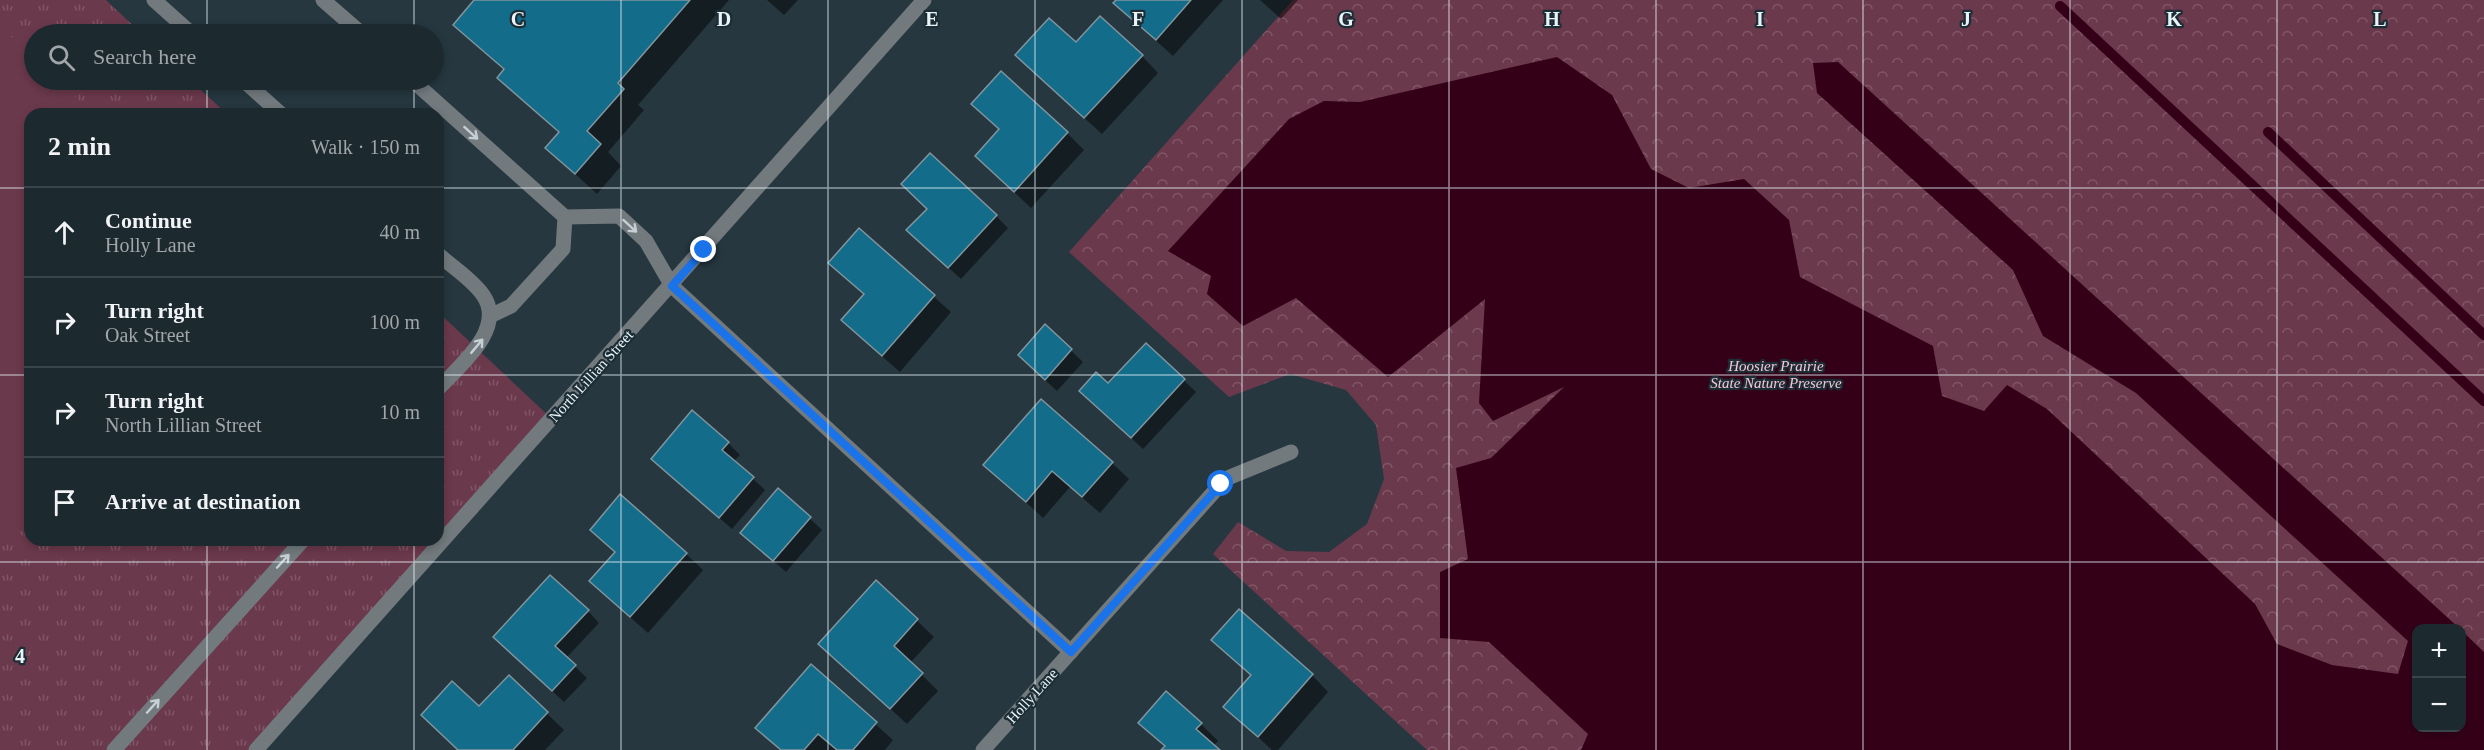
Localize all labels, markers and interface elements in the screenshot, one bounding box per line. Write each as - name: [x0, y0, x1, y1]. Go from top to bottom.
- text: C: [511, 8, 525, 30]
- text: D: [717, 8, 731, 30]
- text: E: [925, 8, 939, 30]
- text: F: [1132, 8, 1144, 30]
- text: G: [1338, 8, 1354, 30]
- text: H: [1544, 8, 1560, 30]
- text: I: [1756, 8, 1764, 30]
- text: J: [1961, 8, 1971, 30]
- text: K: [2166, 8, 2182, 30]
- text: L: [2373, 8, 2387, 30]
- search box: [24, 24, 444, 90]
- icon: search: [45, 41, 78, 74]
- text: Search here: [93, 44, 196, 69]
- one-way arrow: [464, 126, 479, 140]
- text: 2 min: [48, 132, 111, 161]
- text: Walk · 150 m: [311, 136, 420, 158]
- text: Continue: [105, 208, 192, 233]
- icon: ahead: [48, 216, 81, 249]
- one-way arrow: [622, 219, 637, 233]
- text: 40 m: [379, 221, 420, 243]
- text: Holly Lane: [105, 234, 196, 256]
- route end: [690, 236, 716, 262]
- text: Turn right: [105, 298, 204, 323]
- icon: right: [48, 306, 81, 339]
- text: 100 m: [369, 311, 420, 333]
- text: Oak Street: [105, 324, 190, 346]
- street label: North Lillian Street: [546, 326, 637, 425]
- one-way arrow: [470, 339, 484, 354]
- park label: Hoosier Prairie State Nature Preserve: [1710, 358, 1842, 391]
- text: Turn right: [105, 388, 204, 413]
- icon: right: [48, 396, 81, 429]
- text: 10 m: [379, 401, 420, 423]
- text: North Lillian Street: [105, 414, 262, 436]
- route start: [1207, 470, 1233, 496]
- icon: arrive: [48, 486, 81, 519]
- text: Arrive at destination: [105, 489, 301, 514]
- one-way arrow: [276, 554, 291, 569]
- map controls: [2412, 624, 2466, 732]
- button: +: [2412, 624, 2466, 678]
- text: 4: [15, 645, 25, 667]
- street label: Holly Lane: [1003, 665, 1061, 727]
- button: −: [2412, 678, 2466, 732]
- one-way arrow: [146, 699, 160, 714]

